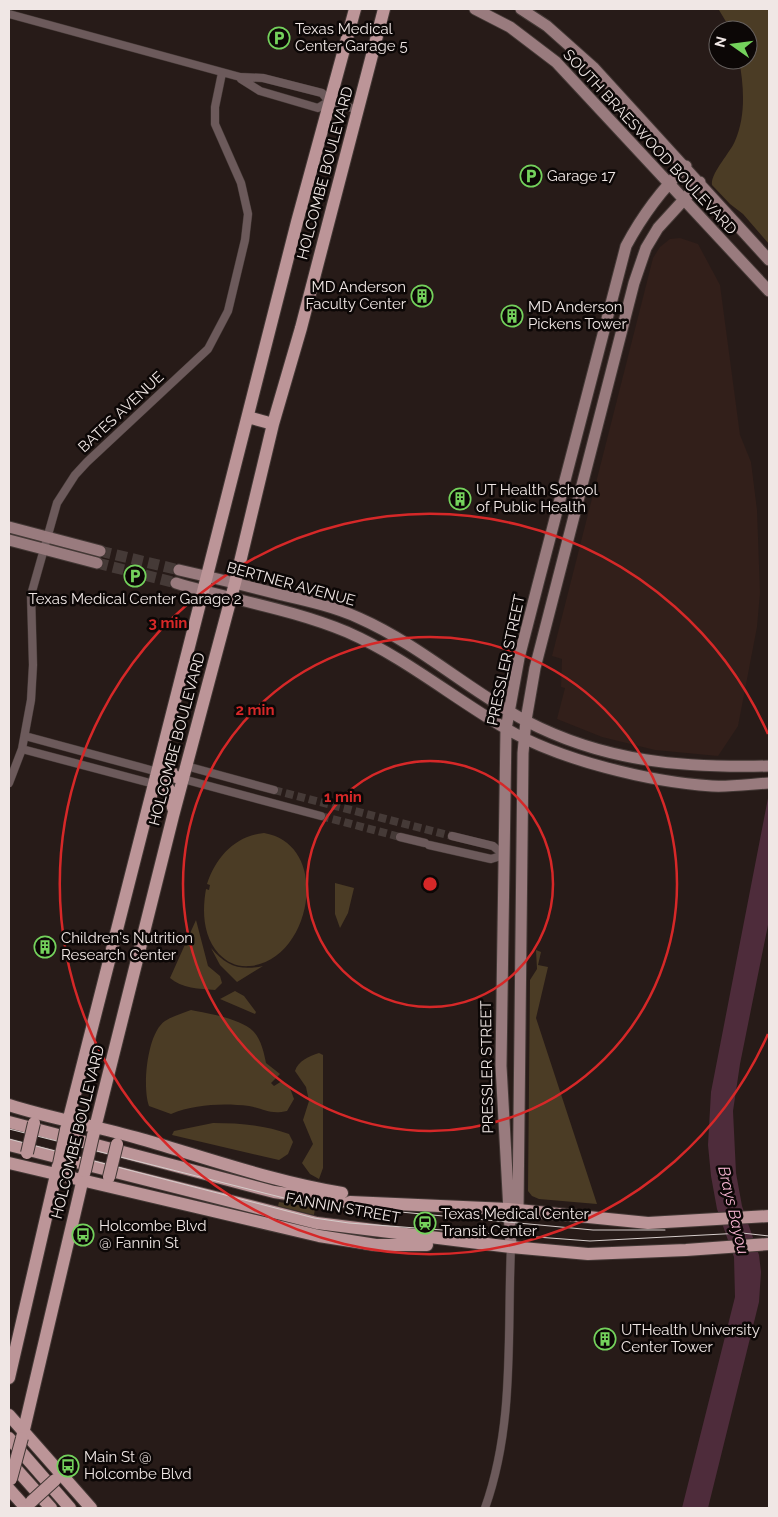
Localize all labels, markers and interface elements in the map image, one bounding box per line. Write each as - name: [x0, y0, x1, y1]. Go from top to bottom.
- place label: Texas Medical Center Garage 5: [295, 20, 408, 55]
- north arrow: [708, 20, 758, 70]
- parking icon: Texas Medical Center Garage 5: [267, 26, 291, 50]
- text: N: [711, 35, 729, 49]
- street label: SOUTH BRAESWOOD BOULEVARD: [559, 46, 741, 238]
- street label: HOLCOMBE BOULEVARD: [293, 84, 357, 262]
- parking icon: Garage 17: [519, 164, 543, 188]
- place label: Garage 17: [547, 167, 616, 185]
- place label: MD Anderson Faculty Center: [305, 278, 407, 313]
- building icon: MD Anderson Faculty Center: [410, 284, 434, 308]
- place label: MD Anderson Pickens Tower: [528, 298, 627, 333]
- building icon: MD Anderson Pickens Tower: [500, 304, 524, 328]
- street label: BATES AVENUE: [75, 368, 167, 456]
- place label: UT Health School of Public Health: [476, 481, 598, 516]
- building icon: UT Health School of Public Health: [448, 487, 472, 511]
- street label: BERTNER AVENUE: [225, 558, 357, 610]
- parking icon: Texas Medical Center Garage 2: [123, 564, 147, 588]
- place label: Texas Medical Center Garage 2: [28, 590, 242, 608]
- street label: PRESSLER STREET: [483, 593, 529, 727]
- text: 3 min: [149, 614, 187, 632]
- street label: HOLCOMBE BOULEVARD: [145, 650, 209, 828]
- text: 2 min: [236, 701, 274, 719]
- text: 1 min: [324, 788, 362, 806]
- centre of rings: [421, 875, 439, 893]
- place label: Children's Nutrition Research Center: [61, 929, 193, 964]
- building icon: Children's Nutrition Research Center: [33, 935, 57, 959]
- street label: PRESSLER STREET: [477, 1000, 497, 1134]
- street label: HOLCOMBE BOULEVARD: [48, 1043, 108, 1221]
- water label: Brays Bayou: [714, 1164, 753, 1256]
- street label: FANNIN STREET: [284, 1189, 402, 1227]
- place label: Texas Medical Center Transit Center: [441, 1205, 589, 1240]
- station icon: Texas Medical Center Transit Center: [413, 1211, 437, 1235]
- place label: Holcombe Blvd @ Fannin St: [99, 1217, 207, 1252]
- bus stop icon: Holcombe Blvd @ Fannin St: [71, 1223, 95, 1247]
- place label: UTHealth University Center Tower: [621, 1321, 760, 1356]
- building icon: UTHealth University Center Tower: [593, 1327, 617, 1351]
- place label: Main St @ Holcombe Blvd: [84, 1448, 192, 1483]
- bus stop icon: Main St @ Holcombe Blvd: [56, 1454, 80, 1478]

